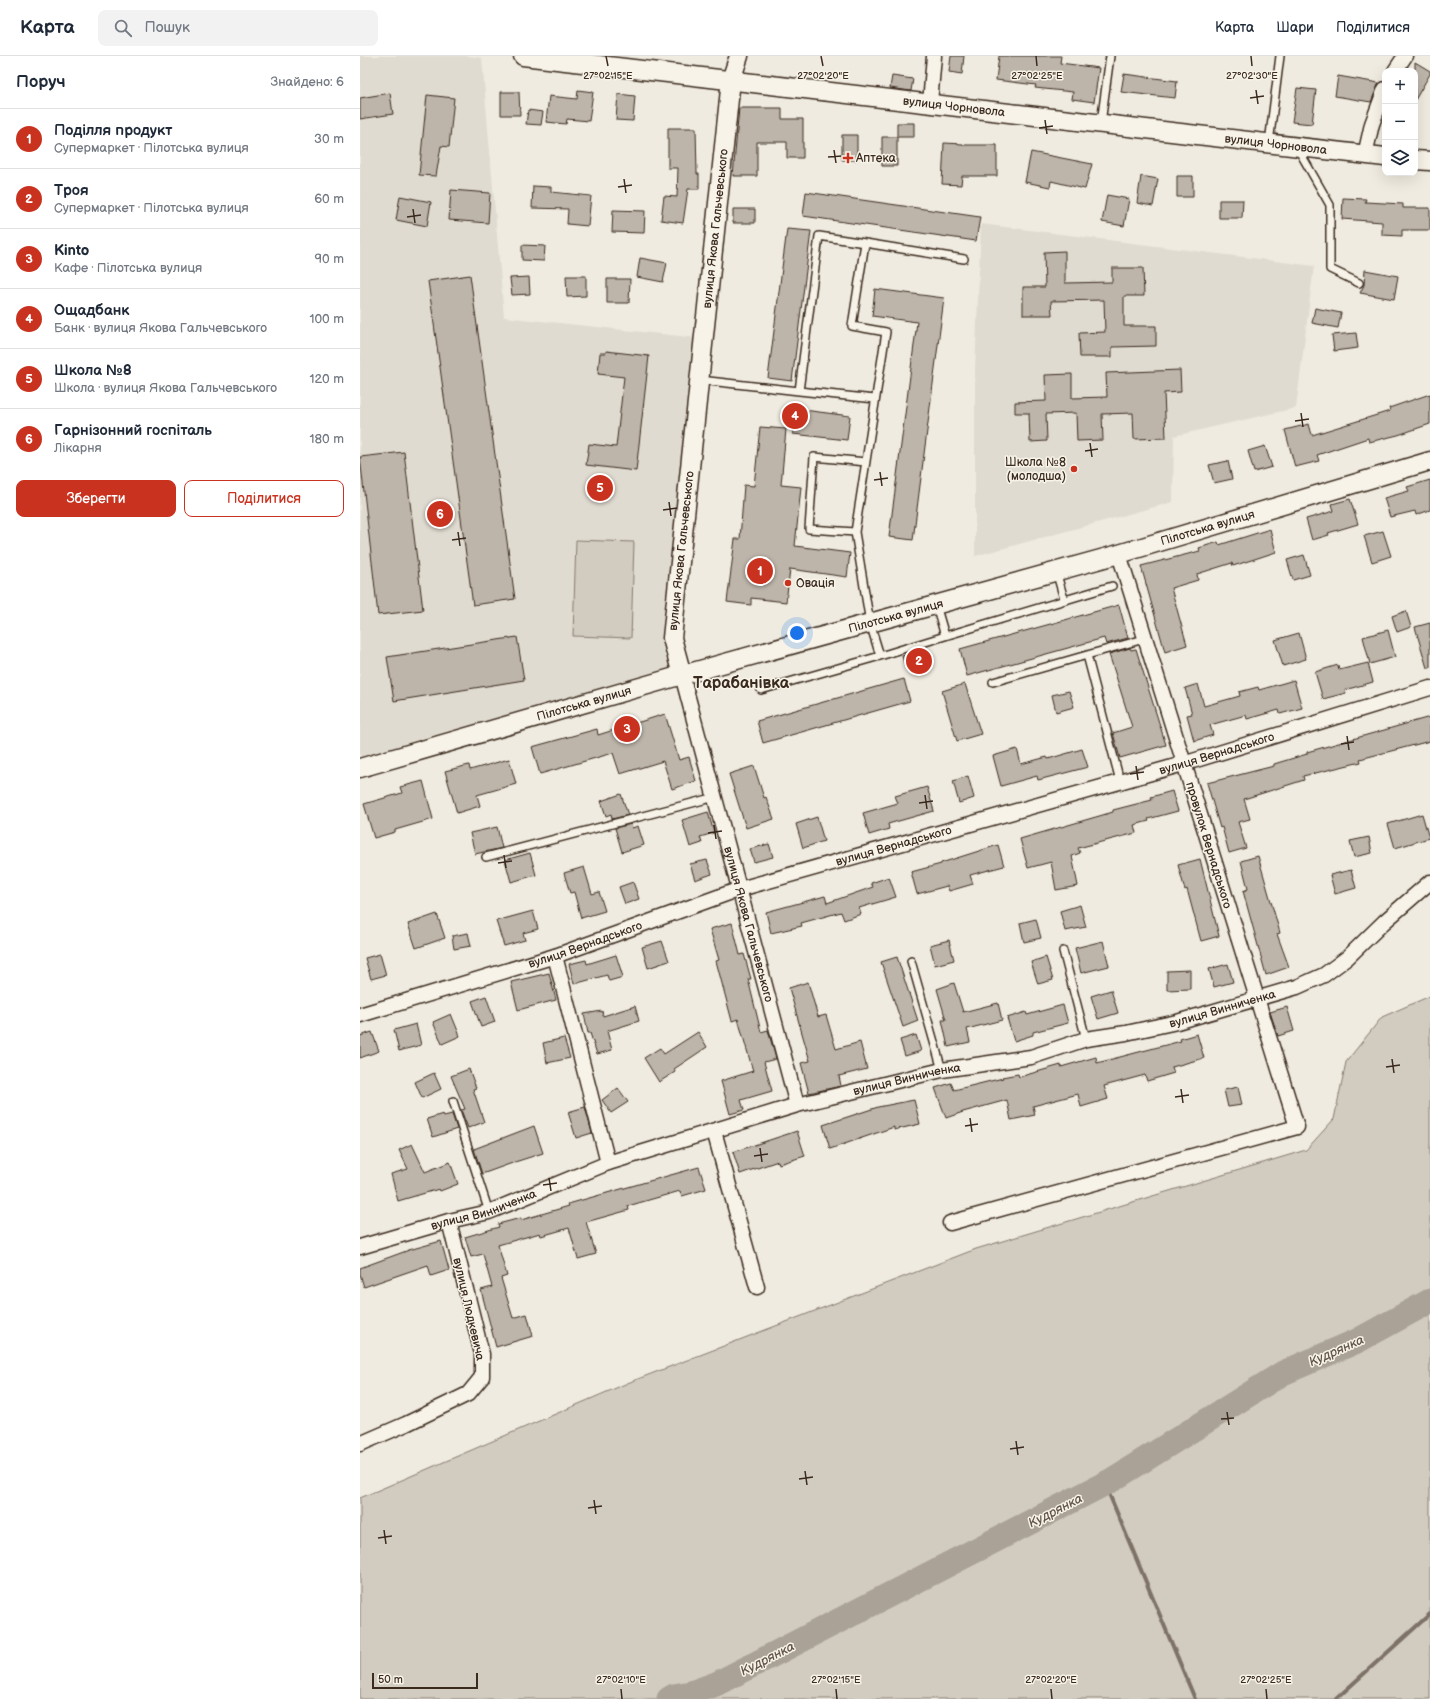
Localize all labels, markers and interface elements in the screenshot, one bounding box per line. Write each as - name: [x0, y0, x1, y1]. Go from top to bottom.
- search box: [98, 10, 378, 46]
- text: Карта: [20, 16, 74, 39]
- icon: search: [112, 17, 134, 39]
- text: Пошук: [144, 18, 190, 37]
- text: Карта: [1215, 19, 1254, 36]
- text: Шари: [1276, 19, 1314, 36]
- text: Поділитися: [1336, 19, 1410, 36]
- map controls: [1382, 68, 1418, 176]
- button: +: [1382, 68, 1418, 104]
- text: 27°02'15"E: [583, 70, 633, 82]
- text: 27°02'20"E: [797, 70, 849, 82]
- text: 27°02'25"E: [1011, 70, 1063, 82]
- text: 27°02'30"E: [1226, 70, 1278, 82]
- text: Поруч: [16, 72, 66, 92]
- text: Знайдено: 6: [271, 74, 344, 90]
- street label: вулиця Чорновола: [902, 94, 1006, 120]
- button: −: [1382, 104, 1418, 140]
- text: Поділля продукт: [54, 121, 172, 140]
- text: 1: [26, 131, 32, 147]
- text: 30 m: [314, 131, 344, 147]
- street label: вулиця Чорновола: [1224, 131, 1328, 158]
- text: Супермаркет · Пілотська вулиця: [54, 140, 249, 156]
- button: layers: [1382, 140, 1418, 176]
- street label: вулиця Якова Гальчевського: [700, 148, 732, 309]
- place label: Аптека: [855, 151, 896, 166]
- marker: Аптека: [843, 153, 853, 163]
- text: Троя: [54, 181, 89, 200]
- text: 2: [25, 191, 33, 207]
- text: 60 m: [314, 191, 344, 207]
- text: Супермаркет · Пілотська вулиця: [54, 200, 249, 216]
- text: Kinto: [54, 241, 89, 260]
- text: 3: [25, 251, 33, 267]
- text: 90 m: [315, 251, 344, 267]
- text: Кафе · Пілотська вулиця: [54, 260, 202, 276]
- text: Ощадбанк: [54, 301, 129, 320]
- text: 4: [25, 311, 33, 327]
- text: 100 m: [309, 311, 344, 327]
- text: Банк · вулиця Якова Гальчевського: [54, 320, 267, 336]
- text: Школа №8: [54, 361, 132, 380]
- text: 5: [25, 371, 33, 387]
- text: 120 m: [309, 371, 344, 387]
- text: Школа · вулиця Якова Гальчевського: [54, 380, 277, 396]
- pin: 4: [782, 401, 808, 431]
- text: Гарнізонний госпіталь: [54, 421, 212, 440]
- text: 6: [25, 431, 33, 447]
- text: 180 m: [309, 431, 344, 447]
- text: Лікарня: [54, 440, 102, 456]
- place label: Школа №8 (молодша): [1005, 455, 1066, 484]
- marker: Школа №8 (молодша): [1069, 464, 1079, 474]
- street label: вулиця Якова Гальчевського: [666, 470, 698, 631]
- pin: 5: [587, 473, 613, 503]
- button: Зберегти: [16, 480, 176, 517]
- button: Поділитися: [184, 480, 344, 517]
- pin: 6: [427, 499, 453, 529]
- street label: Пілотська вулиця: [1159, 507, 1257, 549]
- pin: 1: [747, 556, 773, 586]
- place label: Овація: [796, 576, 835, 591]
- marker: Овація: [783, 578, 793, 588]
- street label: Пілотська вулиця: [847, 596, 945, 637]
- your location: [787, 623, 807, 643]
- pin: 2: [906, 646, 932, 676]
- district label: Тарабанівка: [693, 674, 790, 693]
- street label: Пілотська вулиця: [535, 683, 633, 725]
- pin: 3: [614, 714, 640, 744]
- street label: вулиця Вернадського: [1157, 729, 1276, 778]
- street label: провулок Вернадського: [1182, 780, 1235, 910]
- street label: вулиця Вернадського: [834, 823, 953, 870]
- street label: вулиця Якова Гальчевського: [720, 845, 776, 1004]
- street label: вулиця Вернадського: [527, 918, 644, 972]
- street label: вулиця Винниченка: [1168, 987, 1277, 1031]
- street label: вулиця Винниченка: [852, 1060, 962, 1099]
- street label: вулиця Винниченка: [429, 1186, 539, 1234]
- street label: вулиця Людкевича: [449, 1256, 488, 1362]
- water label: Кудрянка: [1306, 1332, 1367, 1370]
- water label: Кудрянка: [1026, 1490, 1086, 1531]
- water label: Кудрянка: [738, 1638, 798, 1679]
- scale bar: [372, 1671, 478, 1690]
- text: 50 m: [378, 1673, 403, 1686]
- text: 27°02'10"E: [596, 1674, 646, 1686]
- text: 27°02'15"E: [811, 1674, 861, 1686]
- text: 27°02'20"E: [1025, 1674, 1077, 1686]
- text: 27°02'25"E: [1240, 1674, 1292, 1686]

